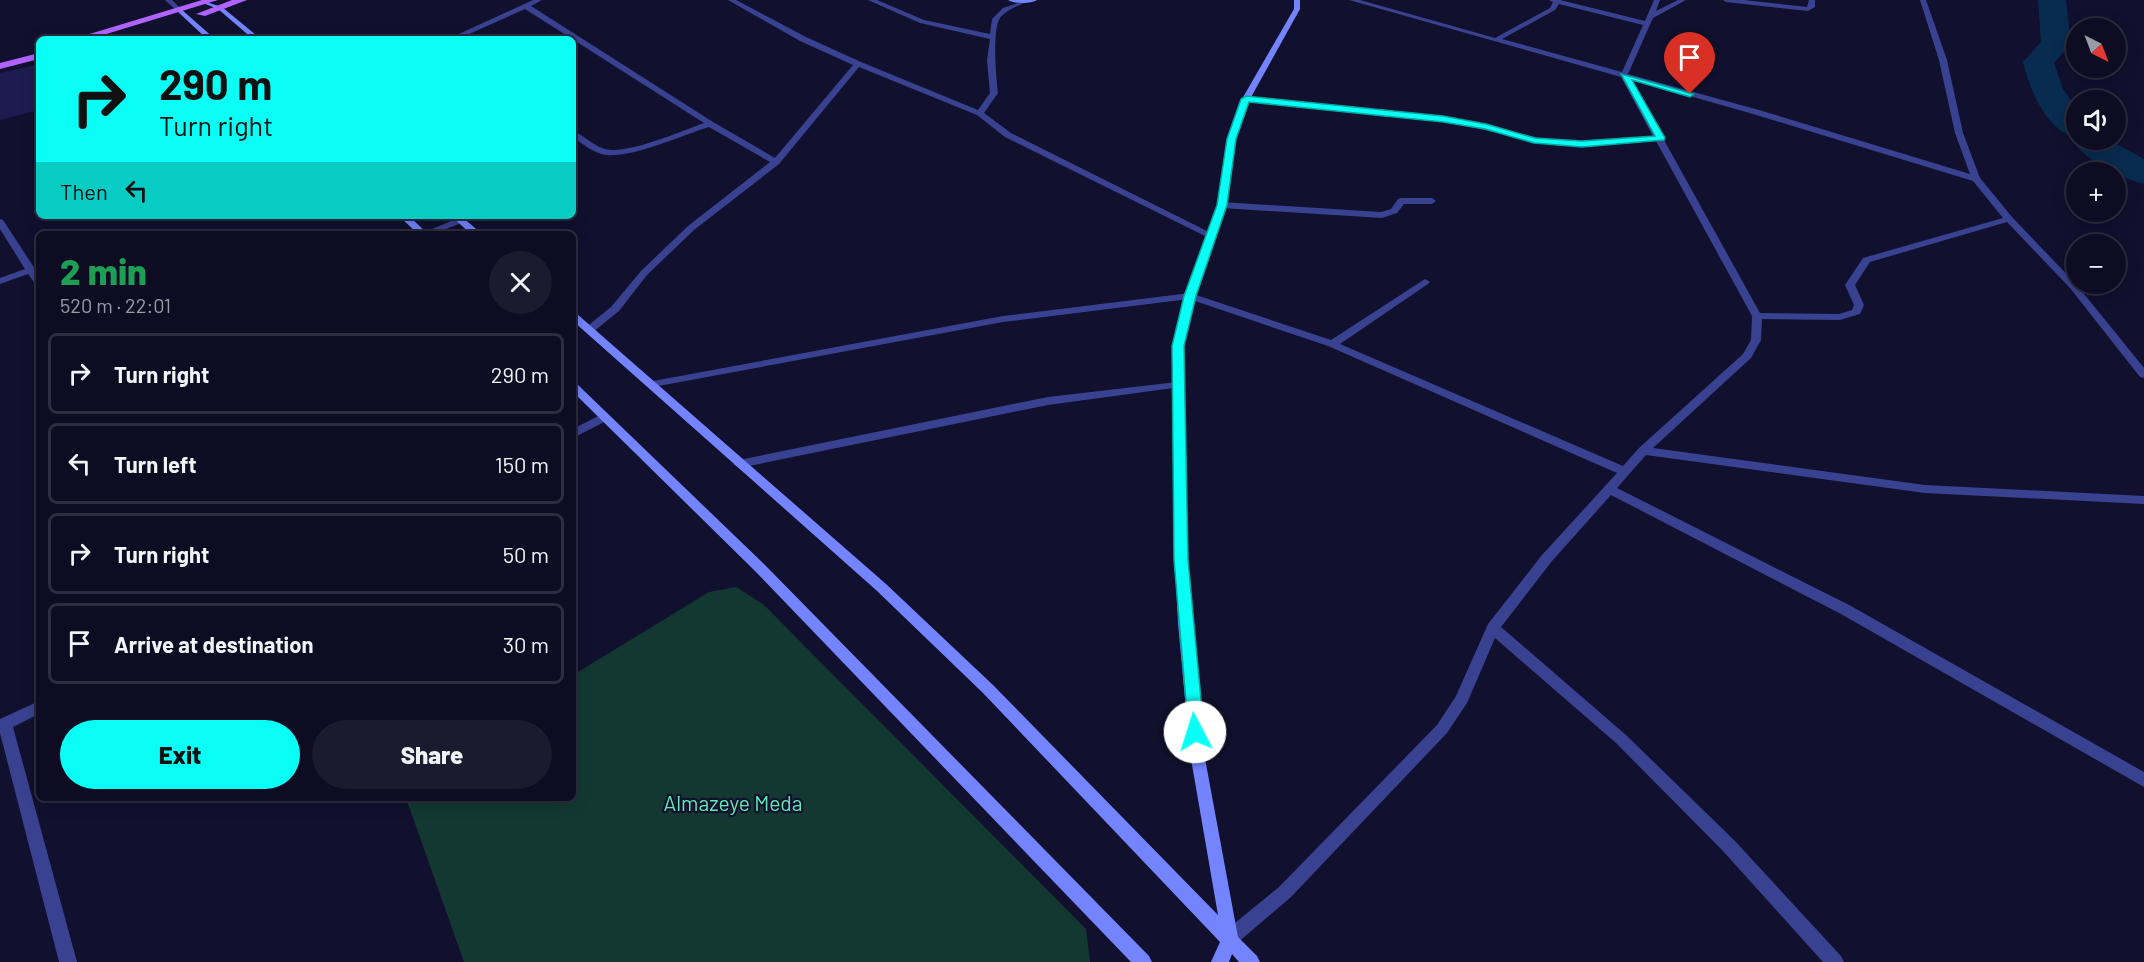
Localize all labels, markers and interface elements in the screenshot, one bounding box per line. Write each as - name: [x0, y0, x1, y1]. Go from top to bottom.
- north arrow: [2066, 18, 2126, 78]
- map controls: [2066, 18, 2126, 294]
- pin: [1664, 32, 1715, 94]
- icon: arrive: [1673, 41, 1706, 74]
- text: 290 m: [159, 58, 272, 108]
- icon: right: [60, 60, 138, 138]
- button: sound: [2066, 90, 2126, 150]
- text: Turn right: [159, 109, 273, 141]
- button: +: [2066, 162, 2126, 222]
- icon: left: [120, 174, 153, 207]
- text: Then: [60, 178, 108, 204]
- button: −: [2066, 234, 2126, 294]
- text: 2 min: [60, 249, 147, 292]
- button: close: [489, 251, 552, 314]
- text: 520 m · 22:01: [60, 293, 171, 317]
- icon: right: [63, 357, 96, 390]
- text: Turn right: [114, 361, 209, 387]
- text: 290 m: [491, 361, 549, 387]
- icon: left: [63, 447, 96, 480]
- text: Turn left: [114, 451, 197, 477]
- text: 150 m: [495, 451, 549, 477]
- icon: right: [63, 537, 96, 570]
- text: Turn right: [114, 541, 209, 567]
- text: 50 m: [503, 541, 549, 567]
- icon: arrive: [63, 627, 96, 660]
- text: Arrive at destination: [114, 631, 313, 657]
- text: 30 m: [503, 631, 549, 657]
- position arrow: [1163, 700, 1227, 764]
- button: Exit: [60, 720, 300, 789]
- button: Share: [312, 720, 552, 789]
- park label: Almazeye Meda: [663, 790, 803, 815]

